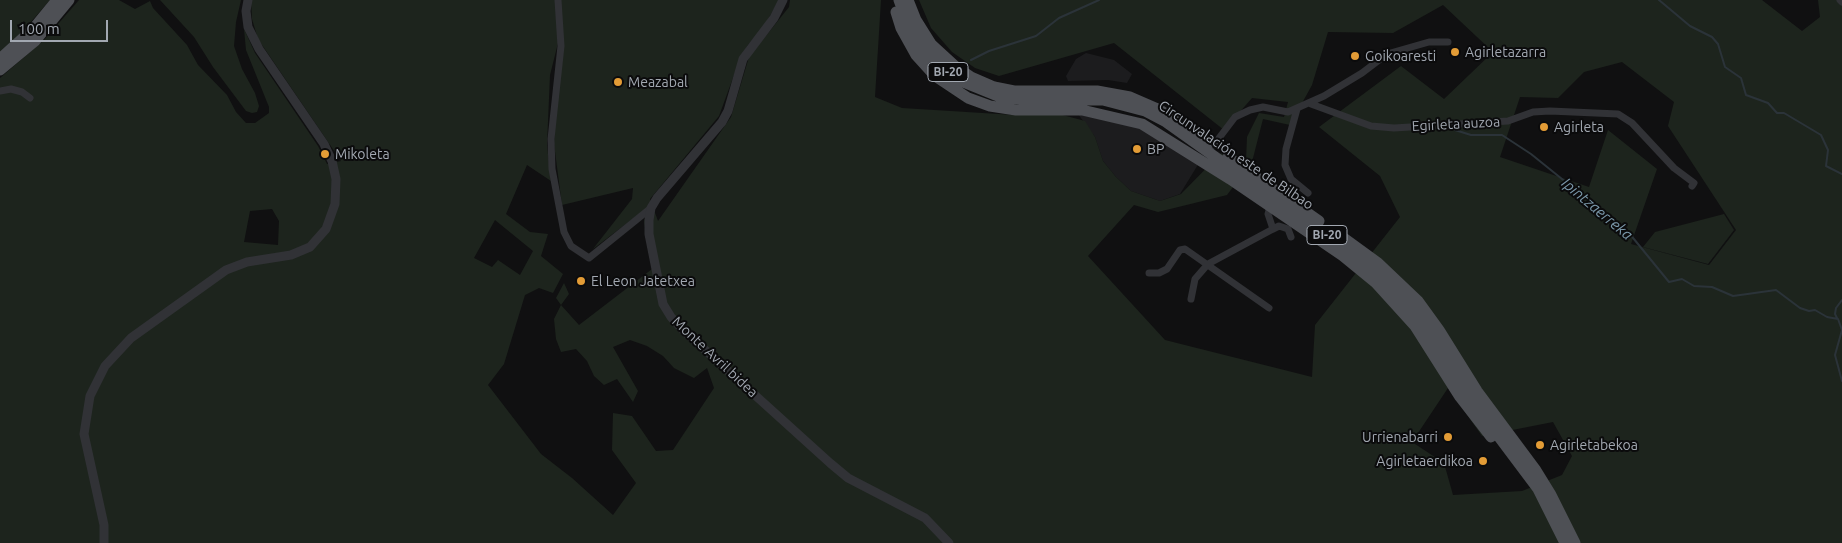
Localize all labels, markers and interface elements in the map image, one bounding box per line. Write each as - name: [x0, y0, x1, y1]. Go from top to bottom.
- scale bar: [12, 10, 110, 42]
- text: 100 m: [18, 20, 60, 37]
- place label: Agirletazarra: [1465, 44, 1546, 60]
- marker: Agirletazarra: [1449, 46, 1461, 58]
- place label: Goikoaresti: [1365, 48, 1436, 64]
- marker: Goikoaresti: [1349, 50, 1361, 62]
- road number: BI-20: [928, 62, 968, 82]
- place label: Meazabal: [628, 74, 688, 90]
- marker: Meazabal: [612, 76, 624, 88]
- street label: Circunvalación este de Bilbao: [1156, 97, 1316, 213]
- street label: Egirleta auzoa: [1411, 113, 1501, 135]
- place label: Agirleta: [1554, 119, 1604, 135]
- marker: Agirleta: [1538, 121, 1550, 133]
- place label: BP: [1147, 141, 1164, 157]
- marker: BP: [1131, 143, 1143, 155]
- place label: Mikoleta: [335, 146, 390, 162]
- marker: Mikoleta: [319, 148, 331, 160]
- water label: Ipintzaerreka: [1558, 174, 1636, 244]
- road number: BI-20: [1307, 226, 1347, 244]
- place label: El Leon Jatetxea: [591, 273, 695, 289]
- marker: El Leon Jatetxea: [575, 275, 587, 287]
- street label: Monte Avril bidea: [669, 313, 761, 401]
- place label: Urrienabarri: [1362, 429, 1438, 445]
- marker: Urrienabarri: [1442, 431, 1454, 443]
- place label: Agirletabekoa: [1550, 437, 1638, 453]
- marker: Agirletabekoa: [1534, 439, 1546, 451]
- place label: Agirletaerdikoa: [1376, 453, 1473, 469]
- marker: Agirletaerdikoa: [1477, 455, 1489, 467]

